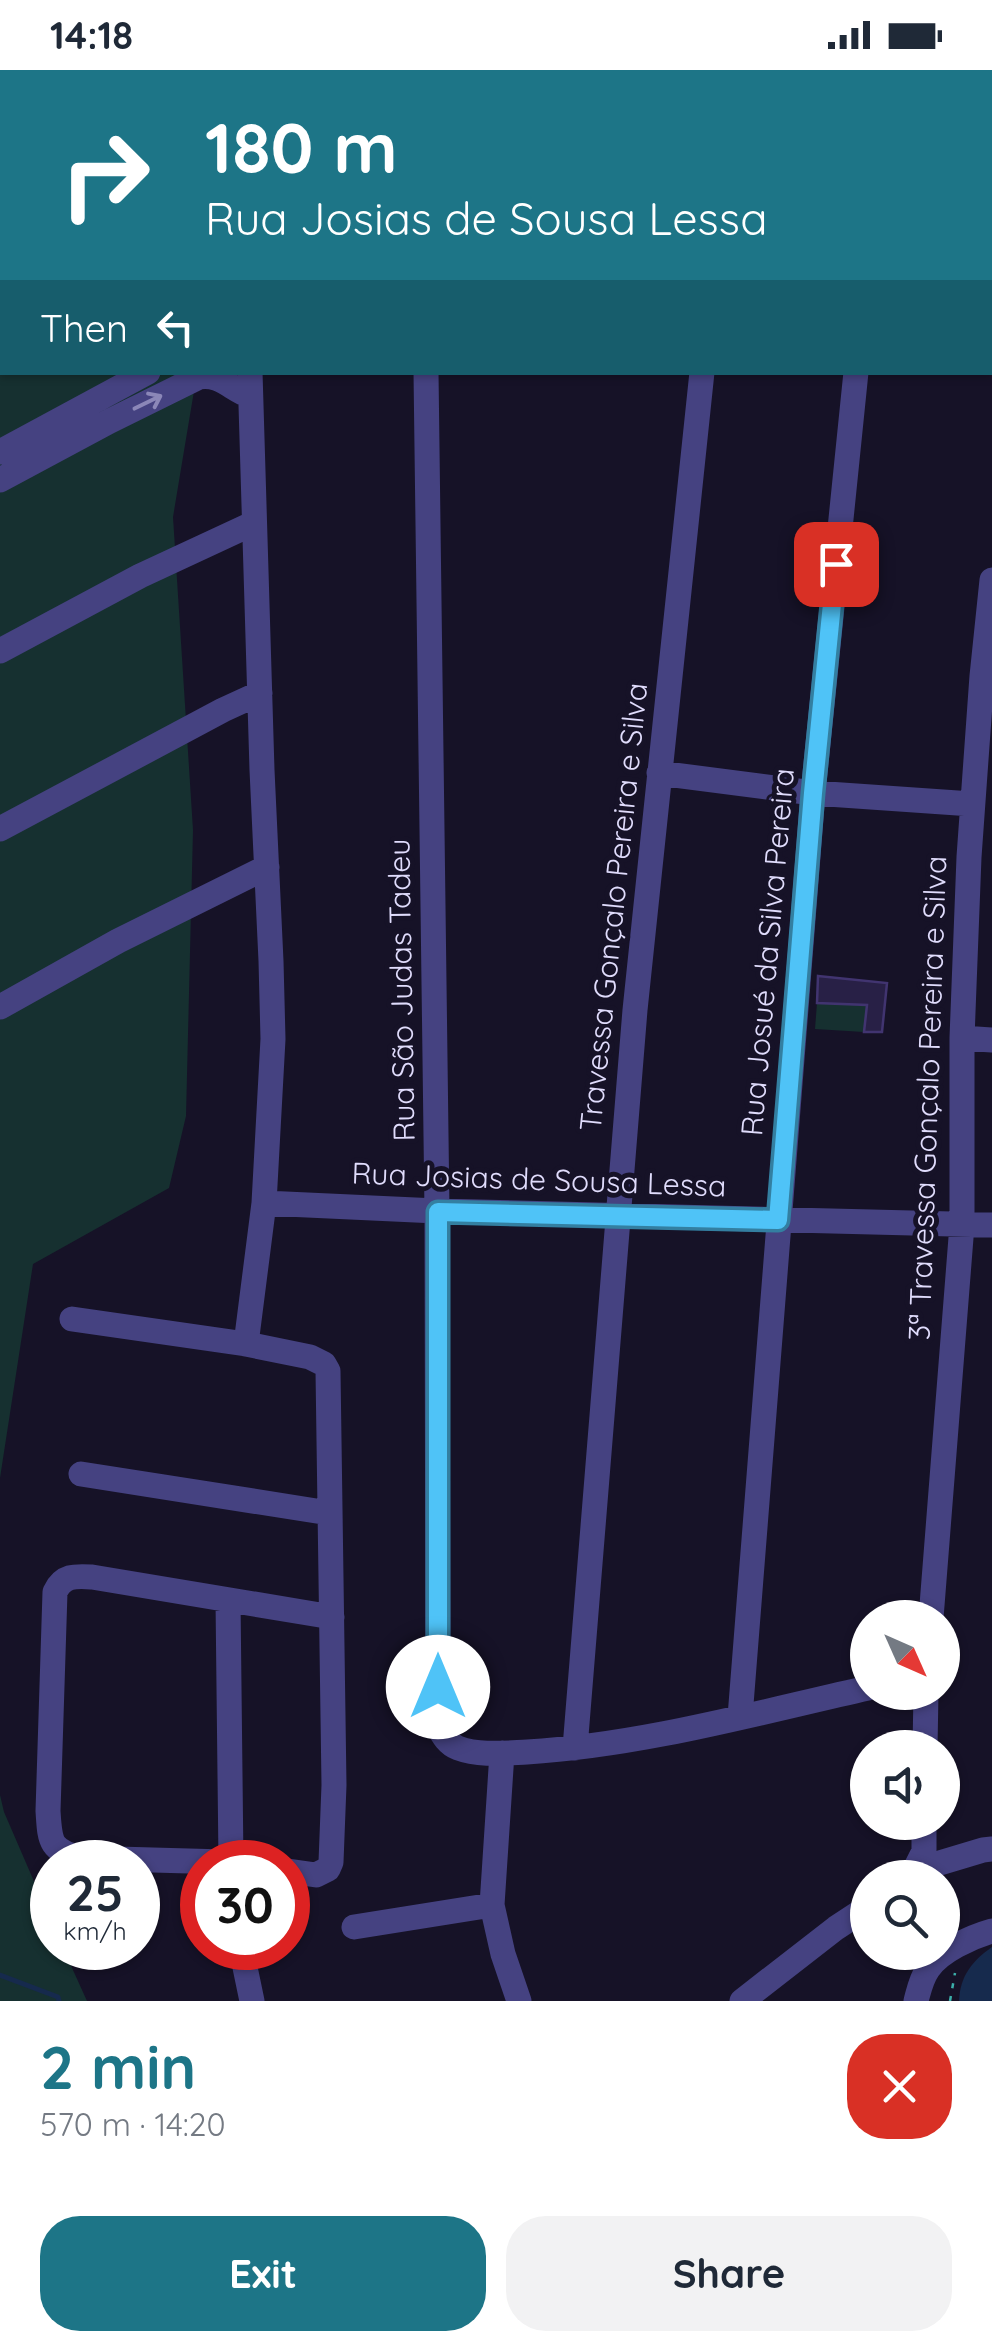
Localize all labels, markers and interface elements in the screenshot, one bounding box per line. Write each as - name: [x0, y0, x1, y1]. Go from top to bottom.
- text: 14:18: [50, 11, 133, 59]
- text: 180 m: [205, 103, 398, 191]
- icon: right: [40, 110, 170, 240]
- text: Rua Josias de Sousa Lessa: [205, 190, 767, 246]
- icon: left: [148, 300, 203, 355]
- text: Then: [40, 304, 128, 352]
- one-way arrow: [133, 392, 162, 411]
- pin: [794, 522, 879, 607]
- icon: arrive: [809, 537, 864, 592]
- street label: Travessa Gonçalo Pereira e Silva: [571, 681, 655, 1133]
- street label: Rua Josué da Silva Pereira: [732, 766, 802, 1137]
- street label: Rua São Judas Tadeu: [379, 838, 423, 1142]
- street label: 3ª Travessa Gonçalo Pereira e Silva: [900, 855, 954, 1341]
- street label: Rua Josias de Sousa Lessa: [351, 1153, 727, 1205]
- north arrow: [850, 1600, 960, 1710]
- map controls: [850, 1600, 960, 1970]
- position arrow: [386, 1635, 490, 1739]
- button: sound: [850, 1730, 960, 1840]
- speed limit sign: 30: [180, 1840, 310, 1970]
- button: search: [850, 1860, 960, 1970]
- text: 25: [66, 1861, 124, 1924]
- text: km/h: [63, 1915, 127, 1946]
- text: 2 min: [40, 2029, 196, 2104]
- button: close: [847, 2034, 952, 2139]
- text: 570 m · 14:20: [40, 2104, 226, 2144]
- button: Exit: [40, 2216, 486, 2331]
- button: Share: [506, 2216, 952, 2331]

